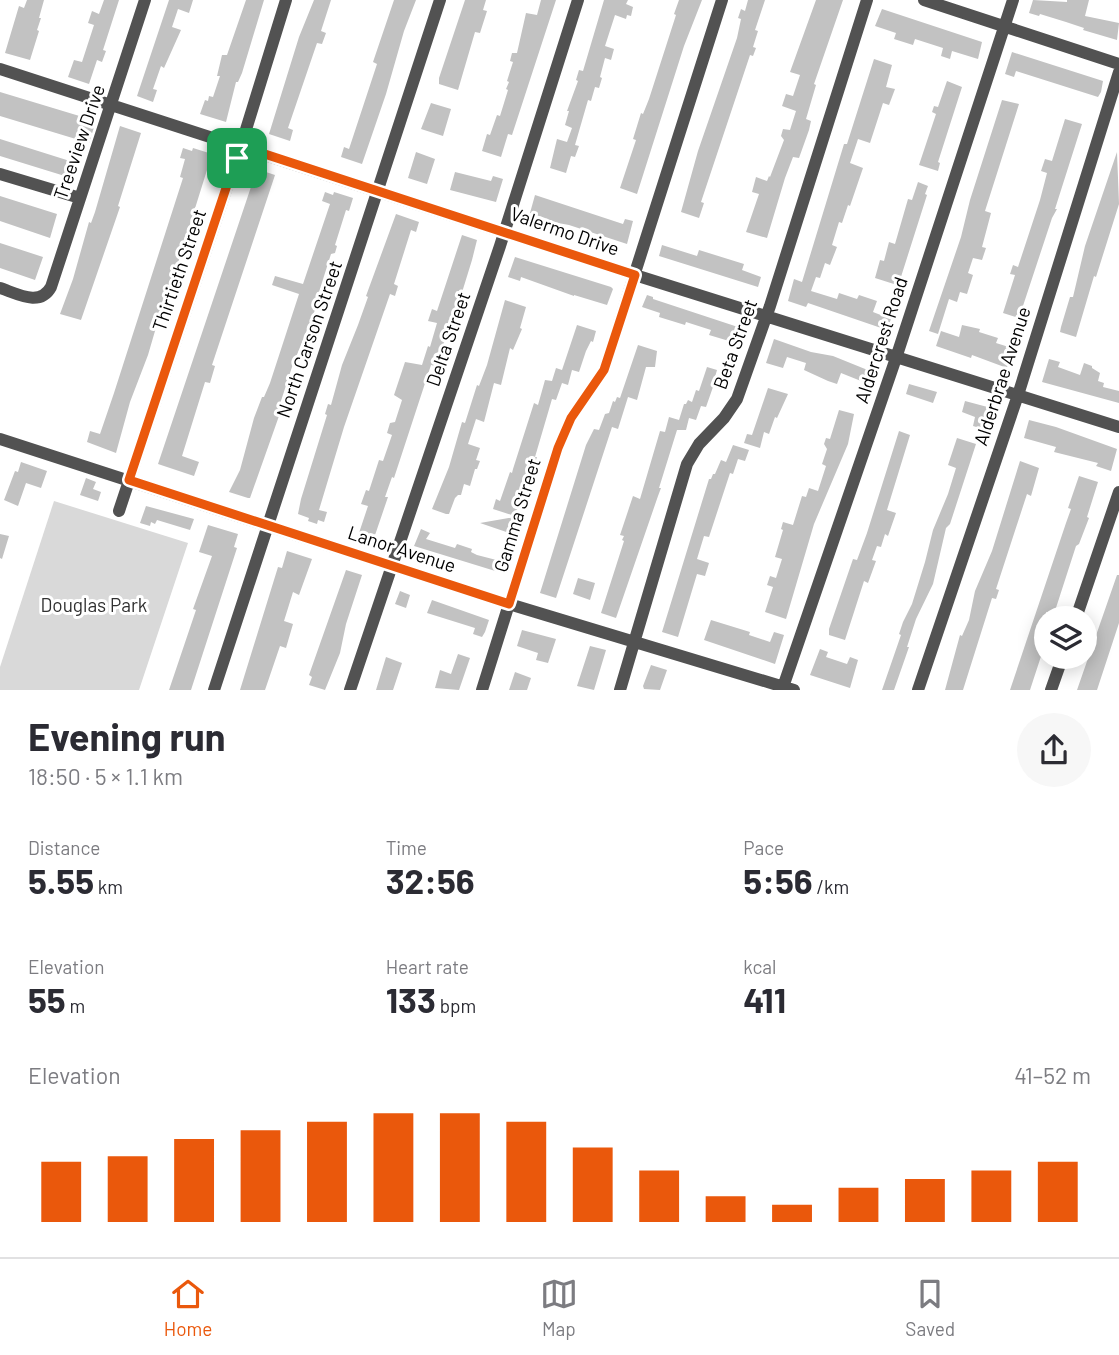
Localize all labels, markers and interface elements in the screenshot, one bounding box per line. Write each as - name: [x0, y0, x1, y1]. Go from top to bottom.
- street label: Treeview Drive: [48, 81, 109, 202]
- pin: [207, 128, 267, 188]
- icon: arrive: [218, 139, 256, 177]
- street label: Valermo Drive: [508, 201, 623, 260]
- street label: Thirtieth Street: [147, 206, 210, 334]
- street label: North Carson Street: [271, 257, 346, 420]
- street label: Aldercrest Road: [849, 274, 912, 406]
- street label: Delta Street: [421, 289, 474, 389]
- street label: Beta Street: [708, 296, 761, 392]
- street label: Alderbrae Avenue: [968, 304, 1035, 448]
- street label: Gamma Street: [488, 455, 545, 575]
- street label: Lanor Avenue: [345, 520, 459, 577]
- park label: Douglas Park: [41, 593, 147, 616]
- map controls: [1034, 606, 1097, 669]
- button: layers: [1034, 606, 1097, 669]
- text: Evening run: [28, 713, 226, 759]
- button: share: [1017, 713, 1091, 787]
- text: 18:50 · 5 × 1.1 km: [28, 762, 183, 790]
- text: Distance: [28, 836, 100, 859]
- text: Time: [386, 836, 427, 859]
- text: Pace: [743, 836, 784, 859]
- text: 5.55: [28, 859, 94, 901]
- text: 32:56: [386, 859, 475, 901]
- text: 5:56: [743, 859, 813, 901]
- text: km: [94, 875, 123, 898]
- text: /km: [813, 875, 849, 898]
- text: Elevation: [28, 955, 105, 978]
- text: Heart rate: [386, 955, 469, 978]
- text: kcal: [743, 955, 776, 978]
- text: 55: [28, 978, 66, 1020]
- text: 133: [386, 978, 436, 1020]
- text: 411: [743, 978, 786, 1020]
- text: m: [66, 994, 85, 1017]
- text: bpm: [436, 994, 476, 1017]
- text: Elevation: [28, 1061, 121, 1089]
- text: 41–52 m: [1014, 1061, 1091, 1089]
- tab: Home: [164, 1275, 212, 1340]
- tab: Map: [540, 1275, 578, 1340]
- tab: Saved: [905, 1275, 955, 1340]

